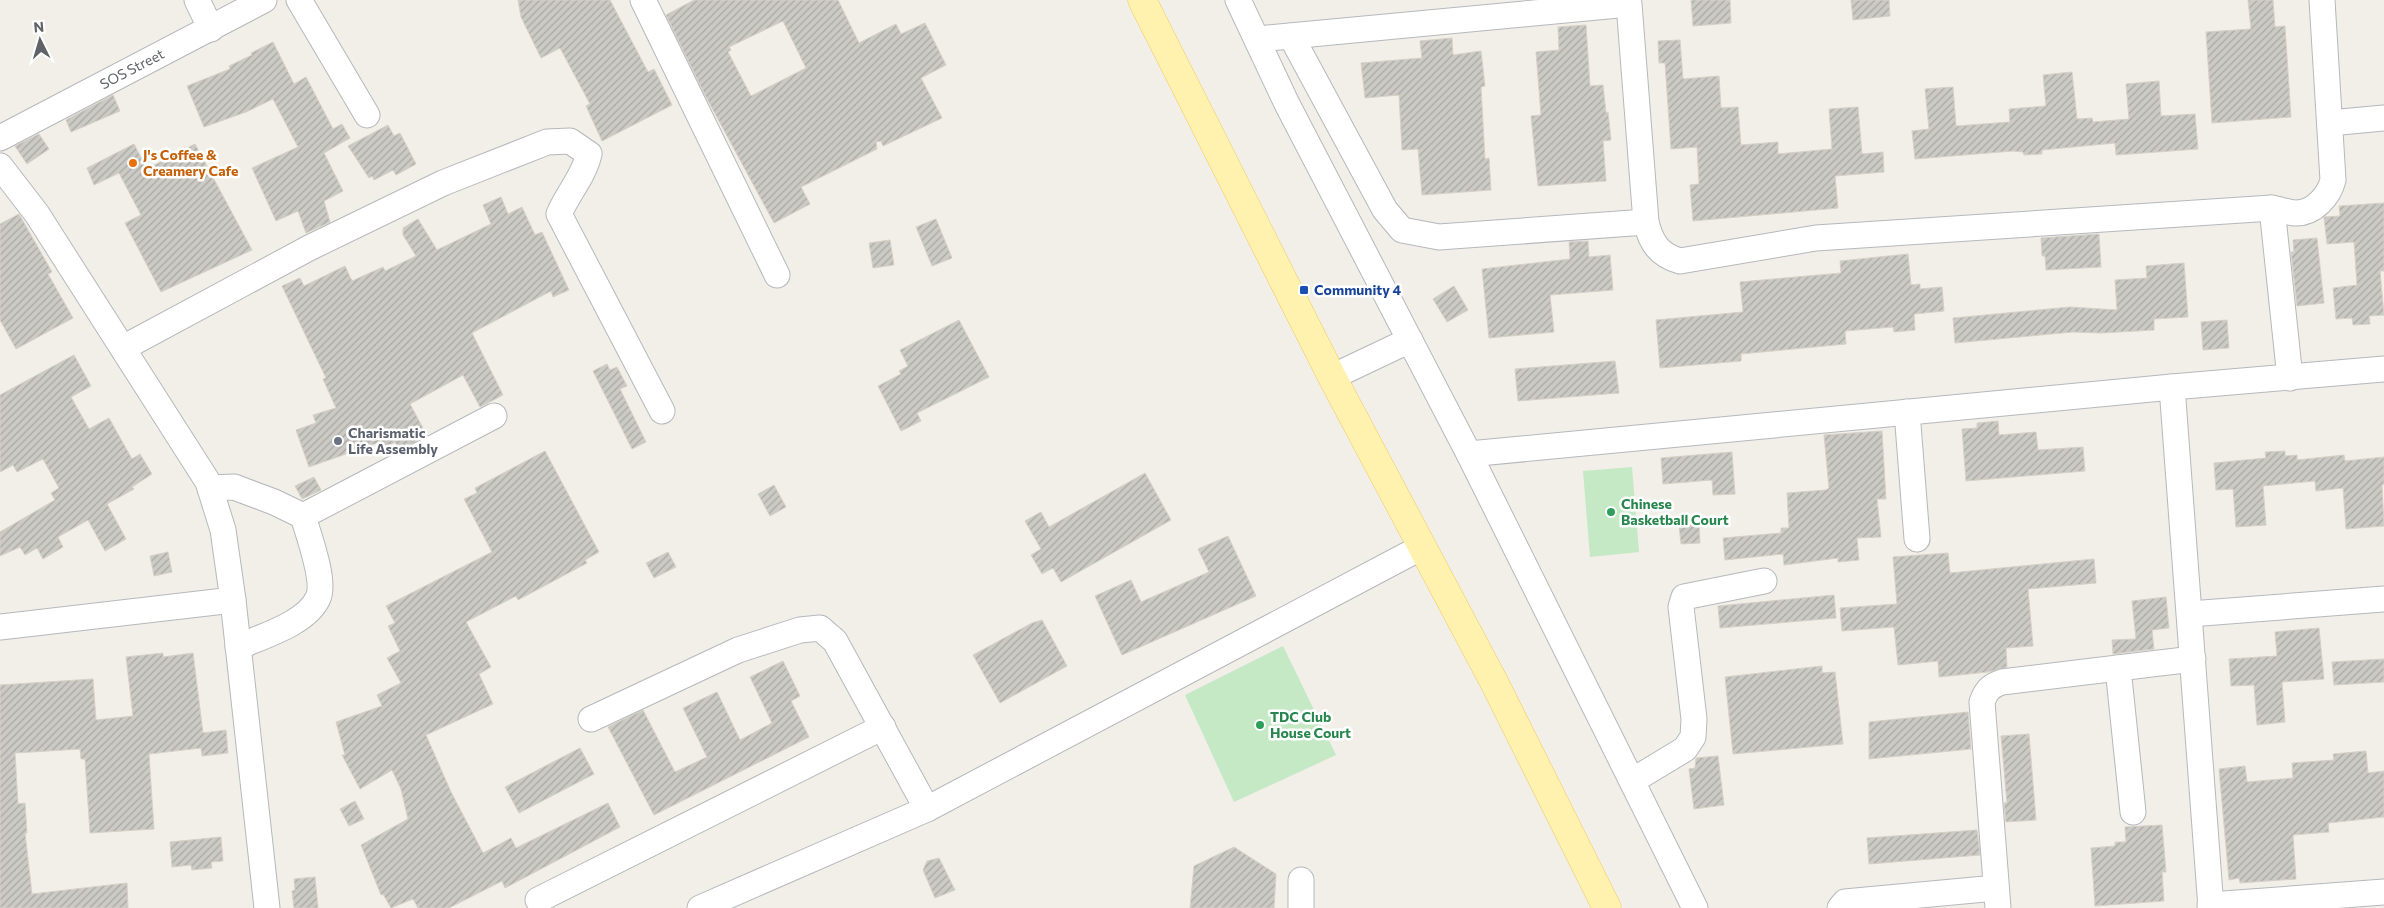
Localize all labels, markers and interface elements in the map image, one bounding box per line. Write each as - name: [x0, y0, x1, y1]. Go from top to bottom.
- north arrow: [15, 15, 65, 65]
- text: N: [33, 18, 45, 35]
- street label: SOS Street: [97, 45, 167, 92]
- place label: J's Coffee & Creamery Cafe: [143, 146, 238, 179]
- marker: J's Coffee & Creamery Cafe: [127, 157, 139, 169]
- place label: Community 4: [1314, 281, 1402, 298]
- marker: Community 4: [1298, 284, 1310, 296]
- place label: Charismatic Life Assembly: [348, 424, 438, 457]
- marker: Charismatic Life Assembly: [332, 435, 344, 447]
- place label: Chinese Basketball Court: [1621, 495, 1729, 528]
- marker: Chinese Basketball Court: [1605, 506, 1617, 518]
- place label: TDC Club House Court: [1270, 708, 1351, 741]
- marker: TDC Club House Court: [1254, 719, 1266, 731]

